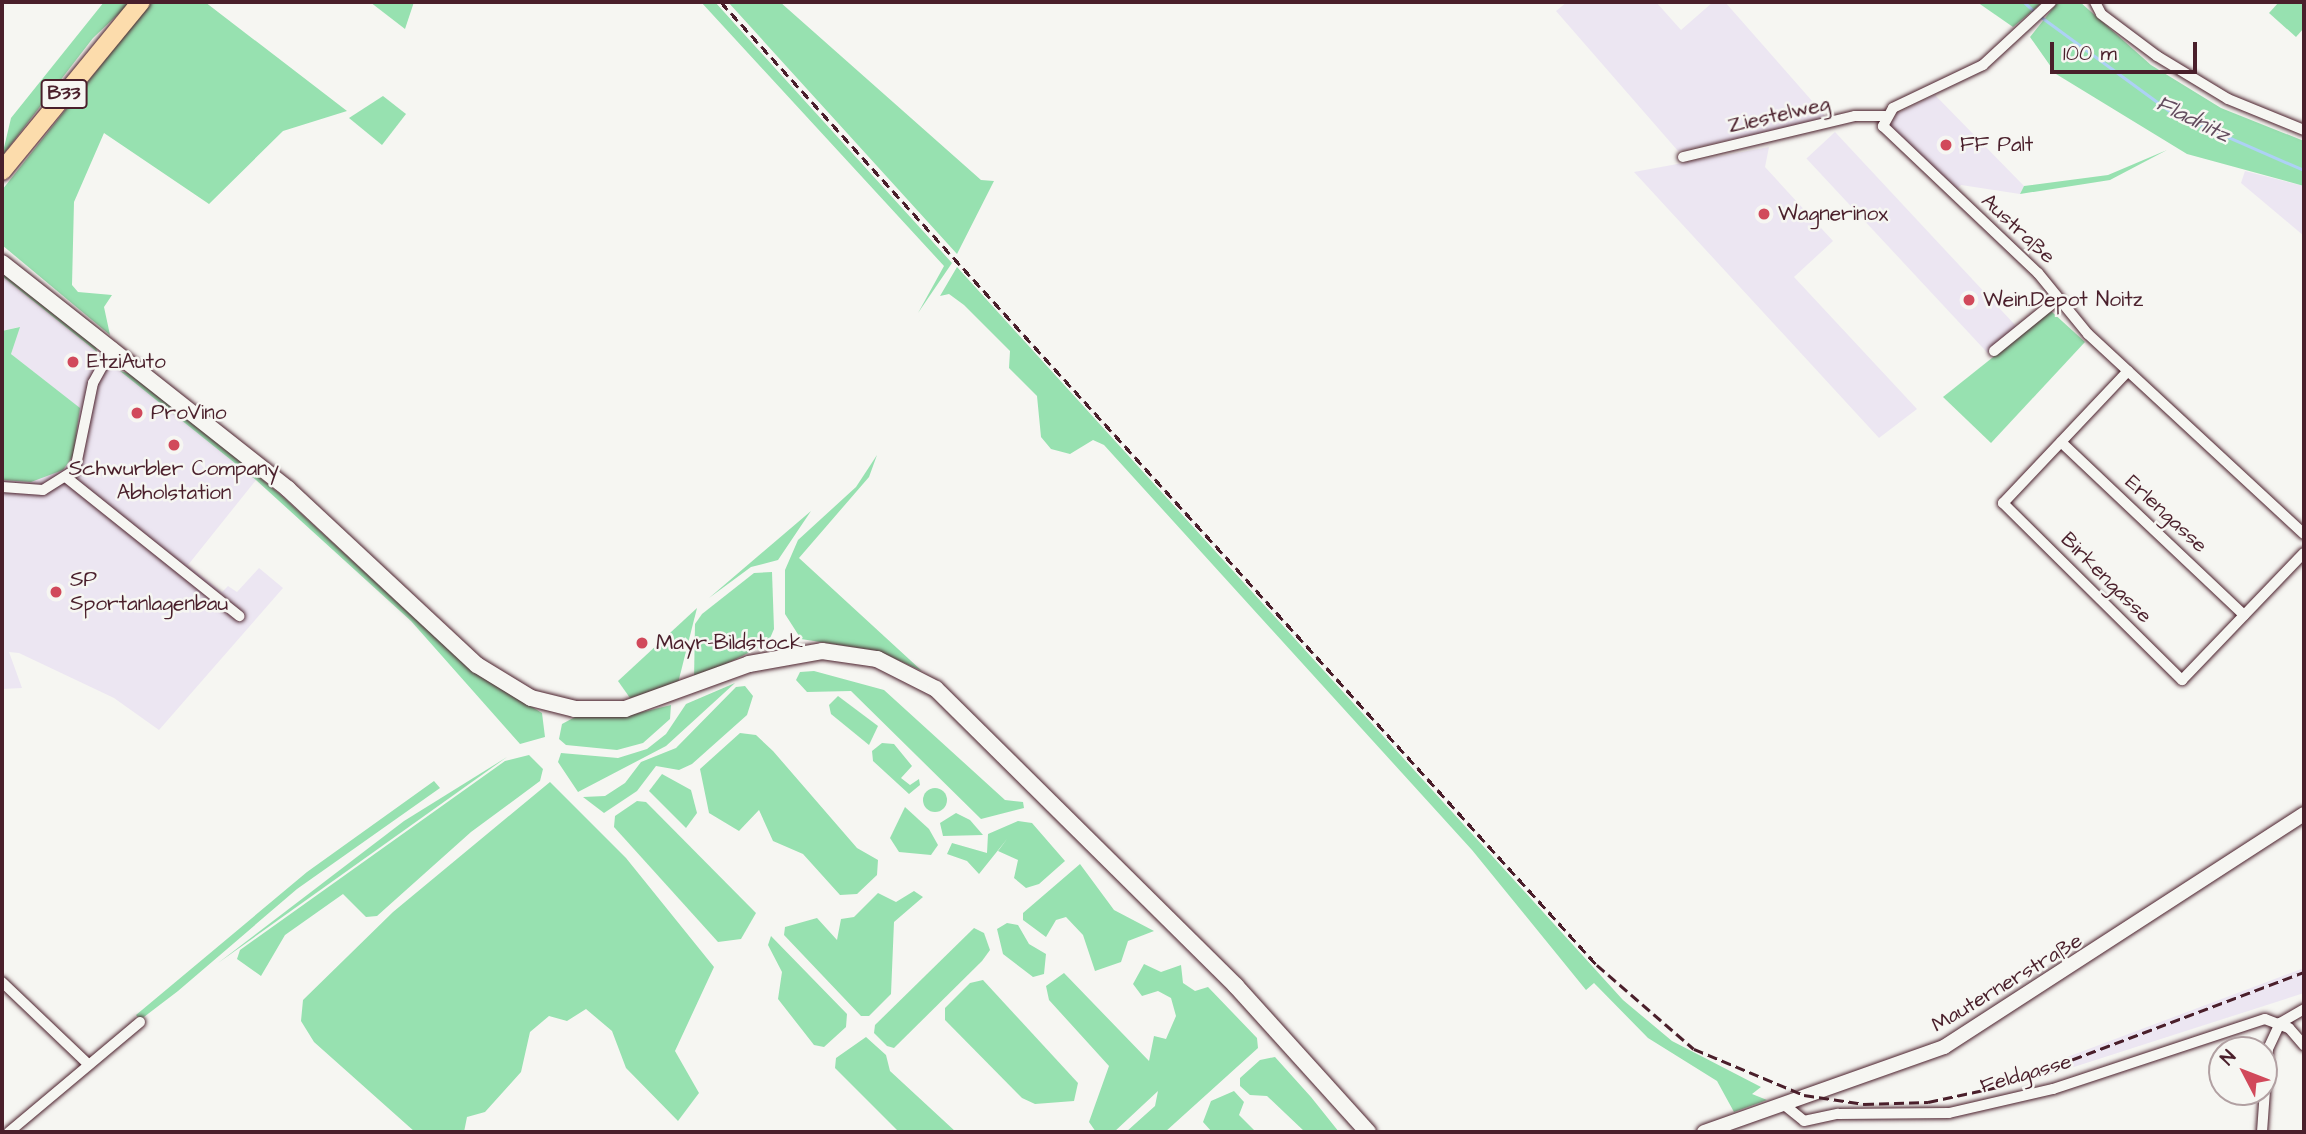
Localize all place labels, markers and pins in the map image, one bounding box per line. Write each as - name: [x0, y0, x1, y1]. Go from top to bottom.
- place label: FF Palt: [1960, 132, 2033, 158]
- marker: FF Palt: [1938, 137, 1954, 153]
- place label: Wagnerinox: [1778, 201, 1888, 227]
- marker: Wagnerinox: [1756, 206, 1772, 222]
- place label: Wein.Depot Noitz: [1983, 287, 2143, 313]
- marker: Wein.Depot Noitz: [1961, 292, 1977, 308]
- place label: EtziAuto: [87, 349, 166, 375]
- marker: EtziAuto: [65, 354, 81, 370]
- place label: ProVino: [151, 400, 226, 426]
- marker: ProVino: [129, 405, 145, 421]
- marker: Schwurbler Company Abholstation: [166, 437, 182, 453]
- place label: Schwurbler Company Abholstation: [69, 456, 279, 506]
- place label: SP Sportanlagenbau: [70, 567, 228, 617]
- marker: SP Sportanlagenbau: [48, 584, 64, 600]
- place label: Mayr-Bildstock: [656, 630, 803, 656]
- marker: Mayr-Bildstock: [634, 635, 650, 651]

